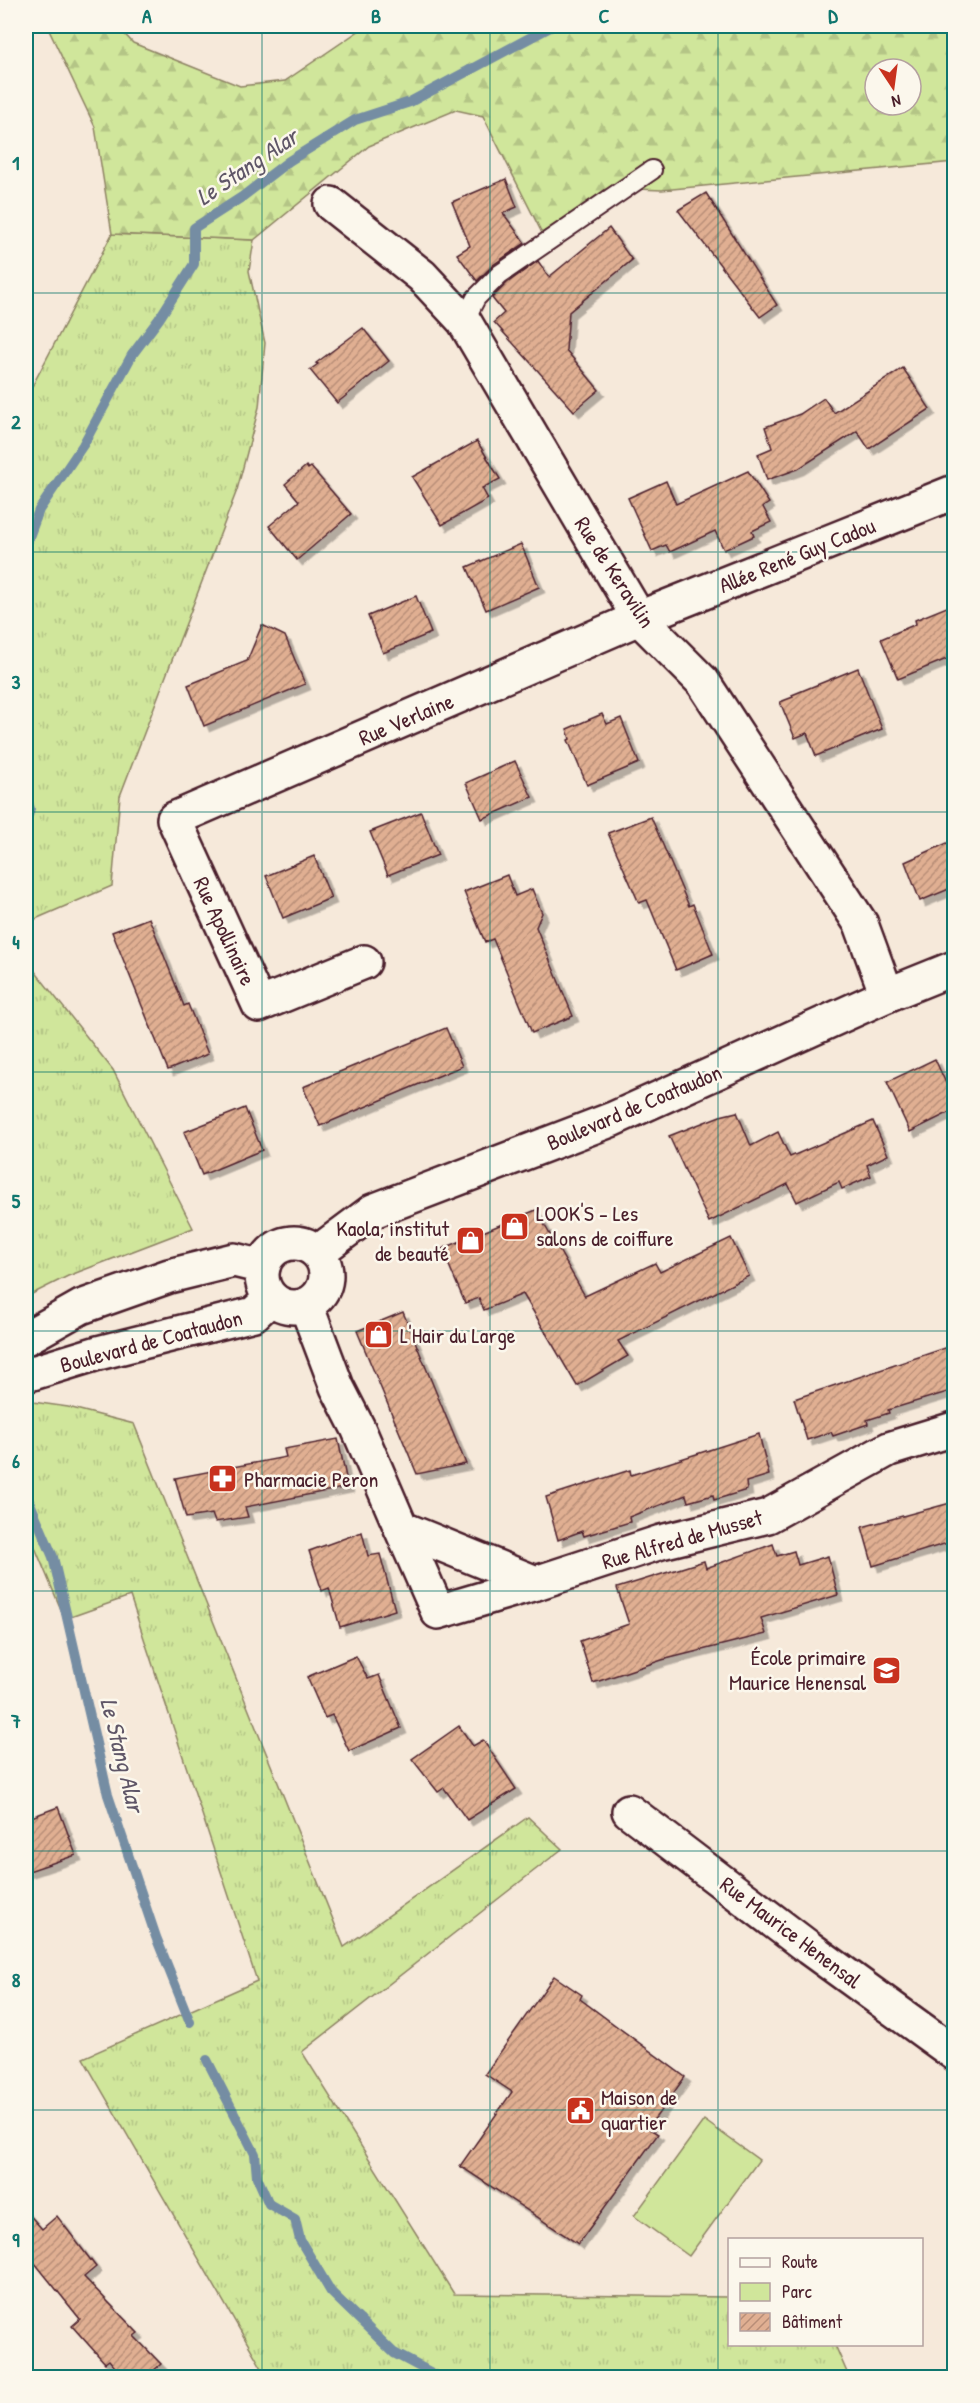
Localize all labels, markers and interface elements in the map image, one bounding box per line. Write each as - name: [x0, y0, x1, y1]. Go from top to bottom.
- text: A: [142, 2, 152, 29]
- text: B: [371, 2, 381, 29]
- text: C: [599, 2, 610, 29]
- text: D: [828, 2, 838, 29]
- north arrow: [863, 57, 923, 117]
- text: N: [889, 90, 903, 113]
- water label: Le Stang Alar: [189, 119, 307, 213]
- text: 1: [12, 149, 20, 176]
- text: 2: [11, 408, 21, 435]
- street label: Allée René Guy Cadou: [714, 510, 880, 600]
- street label: Rue de Keravilin: [568, 511, 662, 633]
- text: 3: [12, 668, 21, 695]
- street label: Rue Verlaine: [354, 686, 458, 752]
- street label: Rue Apollinaire: [187, 872, 263, 990]
- text: 4: [12, 928, 20, 955]
- street label: Boulevard de Coataudon: [542, 1057, 726, 1157]
- text: 5: [12, 1187, 21, 1214]
- place label: LOOK'S - Les salons de coiffure: [536, 1198, 674, 1253]
- shop icon: LOOK'S - Les salons de coiffure: [499, 1210, 531, 1242]
- place label: Kaola, institut de beauté: [336, 1213, 449, 1268]
- shop icon: Kaola, institut de beauté: [454, 1225, 486, 1257]
- street label: Boulevard de Coataudon: [57, 1302, 245, 1380]
- shop icon: L'Hair du Large: [363, 1319, 395, 1351]
- place label: L'Hair du Large: [400, 1320, 516, 1350]
- text: 6: [12, 1447, 20, 1474]
- pharmacy icon: Pharmacie Peron: [207, 1463, 239, 1495]
- place label: Pharmacie Peron: [244, 1464, 378, 1494]
- street label: Rue Alfred de Musset: [598, 1502, 766, 1576]
- place label: École primaire Maurice Henensal: [729, 1642, 866, 1697]
- school or university icon: École primaire Maurice Henensal: [871, 1654, 903, 1686]
- water label: Le Stang Alar: [92, 1694, 153, 1818]
- text: 7: [10, 1707, 21, 1734]
- street label: Rue Maurice Henensal: [714, 1869, 868, 1995]
- text: 8: [12, 1966, 21, 1993]
- place label: Maison de quartier: [601, 2082, 678, 2137]
- public building icon: Maison de quartier: [564, 2094, 596, 2126]
- text: 9: [12, 2226, 20, 2253]
- legend: [728, 2238, 923, 2346]
- text: Route: [782, 2249, 818, 2274]
- text: Parc: [782, 2279, 812, 2304]
- text: Bâtiment: [782, 2309, 843, 2334]

